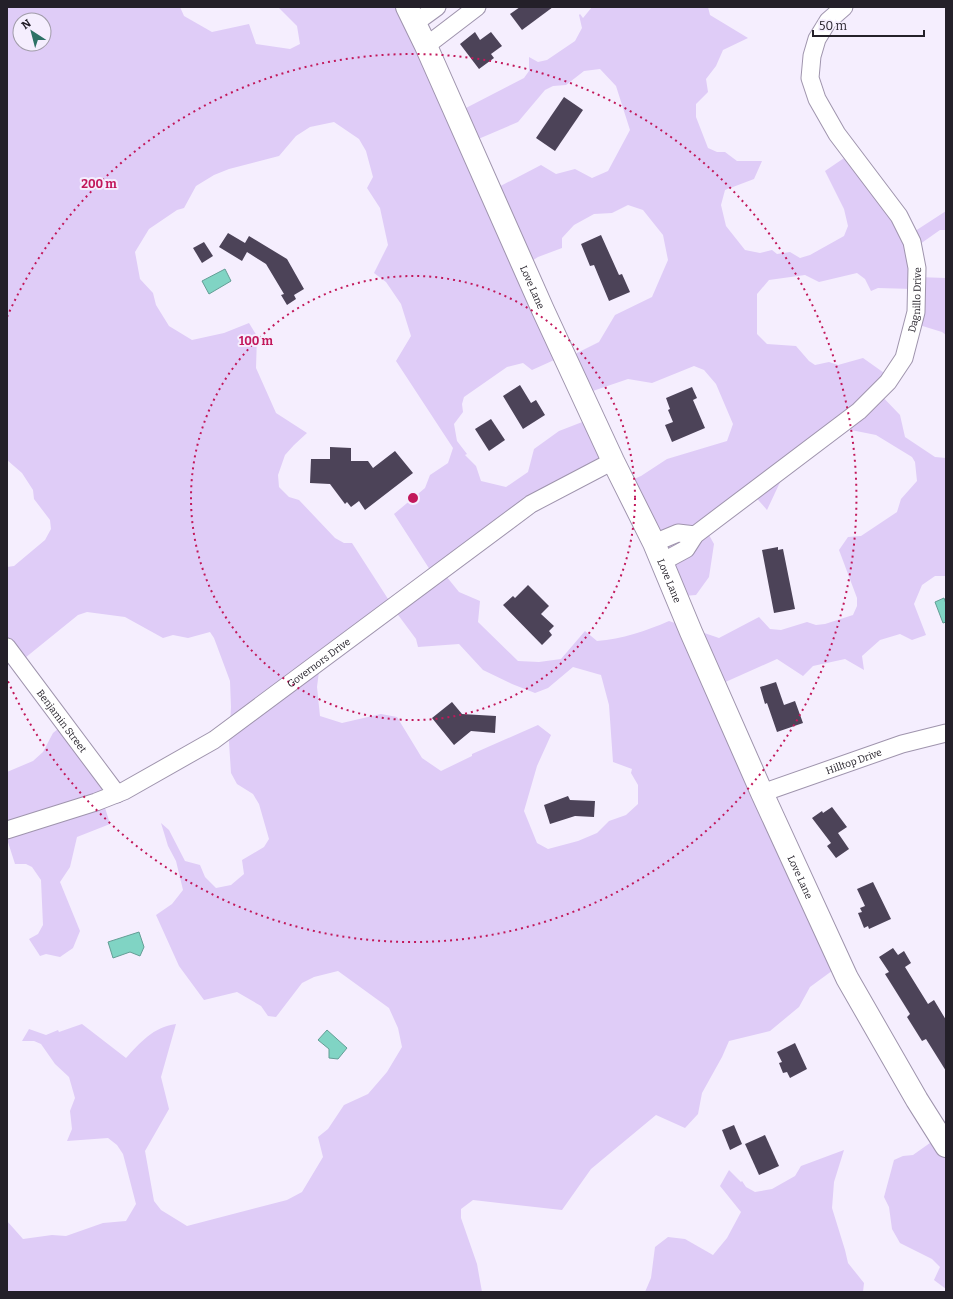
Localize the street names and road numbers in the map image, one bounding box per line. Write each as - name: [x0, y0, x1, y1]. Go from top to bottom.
- street label: Love Lane: [517, 264, 547, 311]
- street label: Dagnillo Drive: [906, 267, 924, 334]
- street label: Love Lane: [654, 557, 683, 605]
- street label: Governors Drive: [285, 636, 353, 690]
- street label: Benjamin Street: [34, 687, 89, 755]
- street label: Hilltop Drive: [824, 747, 884, 777]
- street label: Love Lane: [785, 854, 815, 901]

